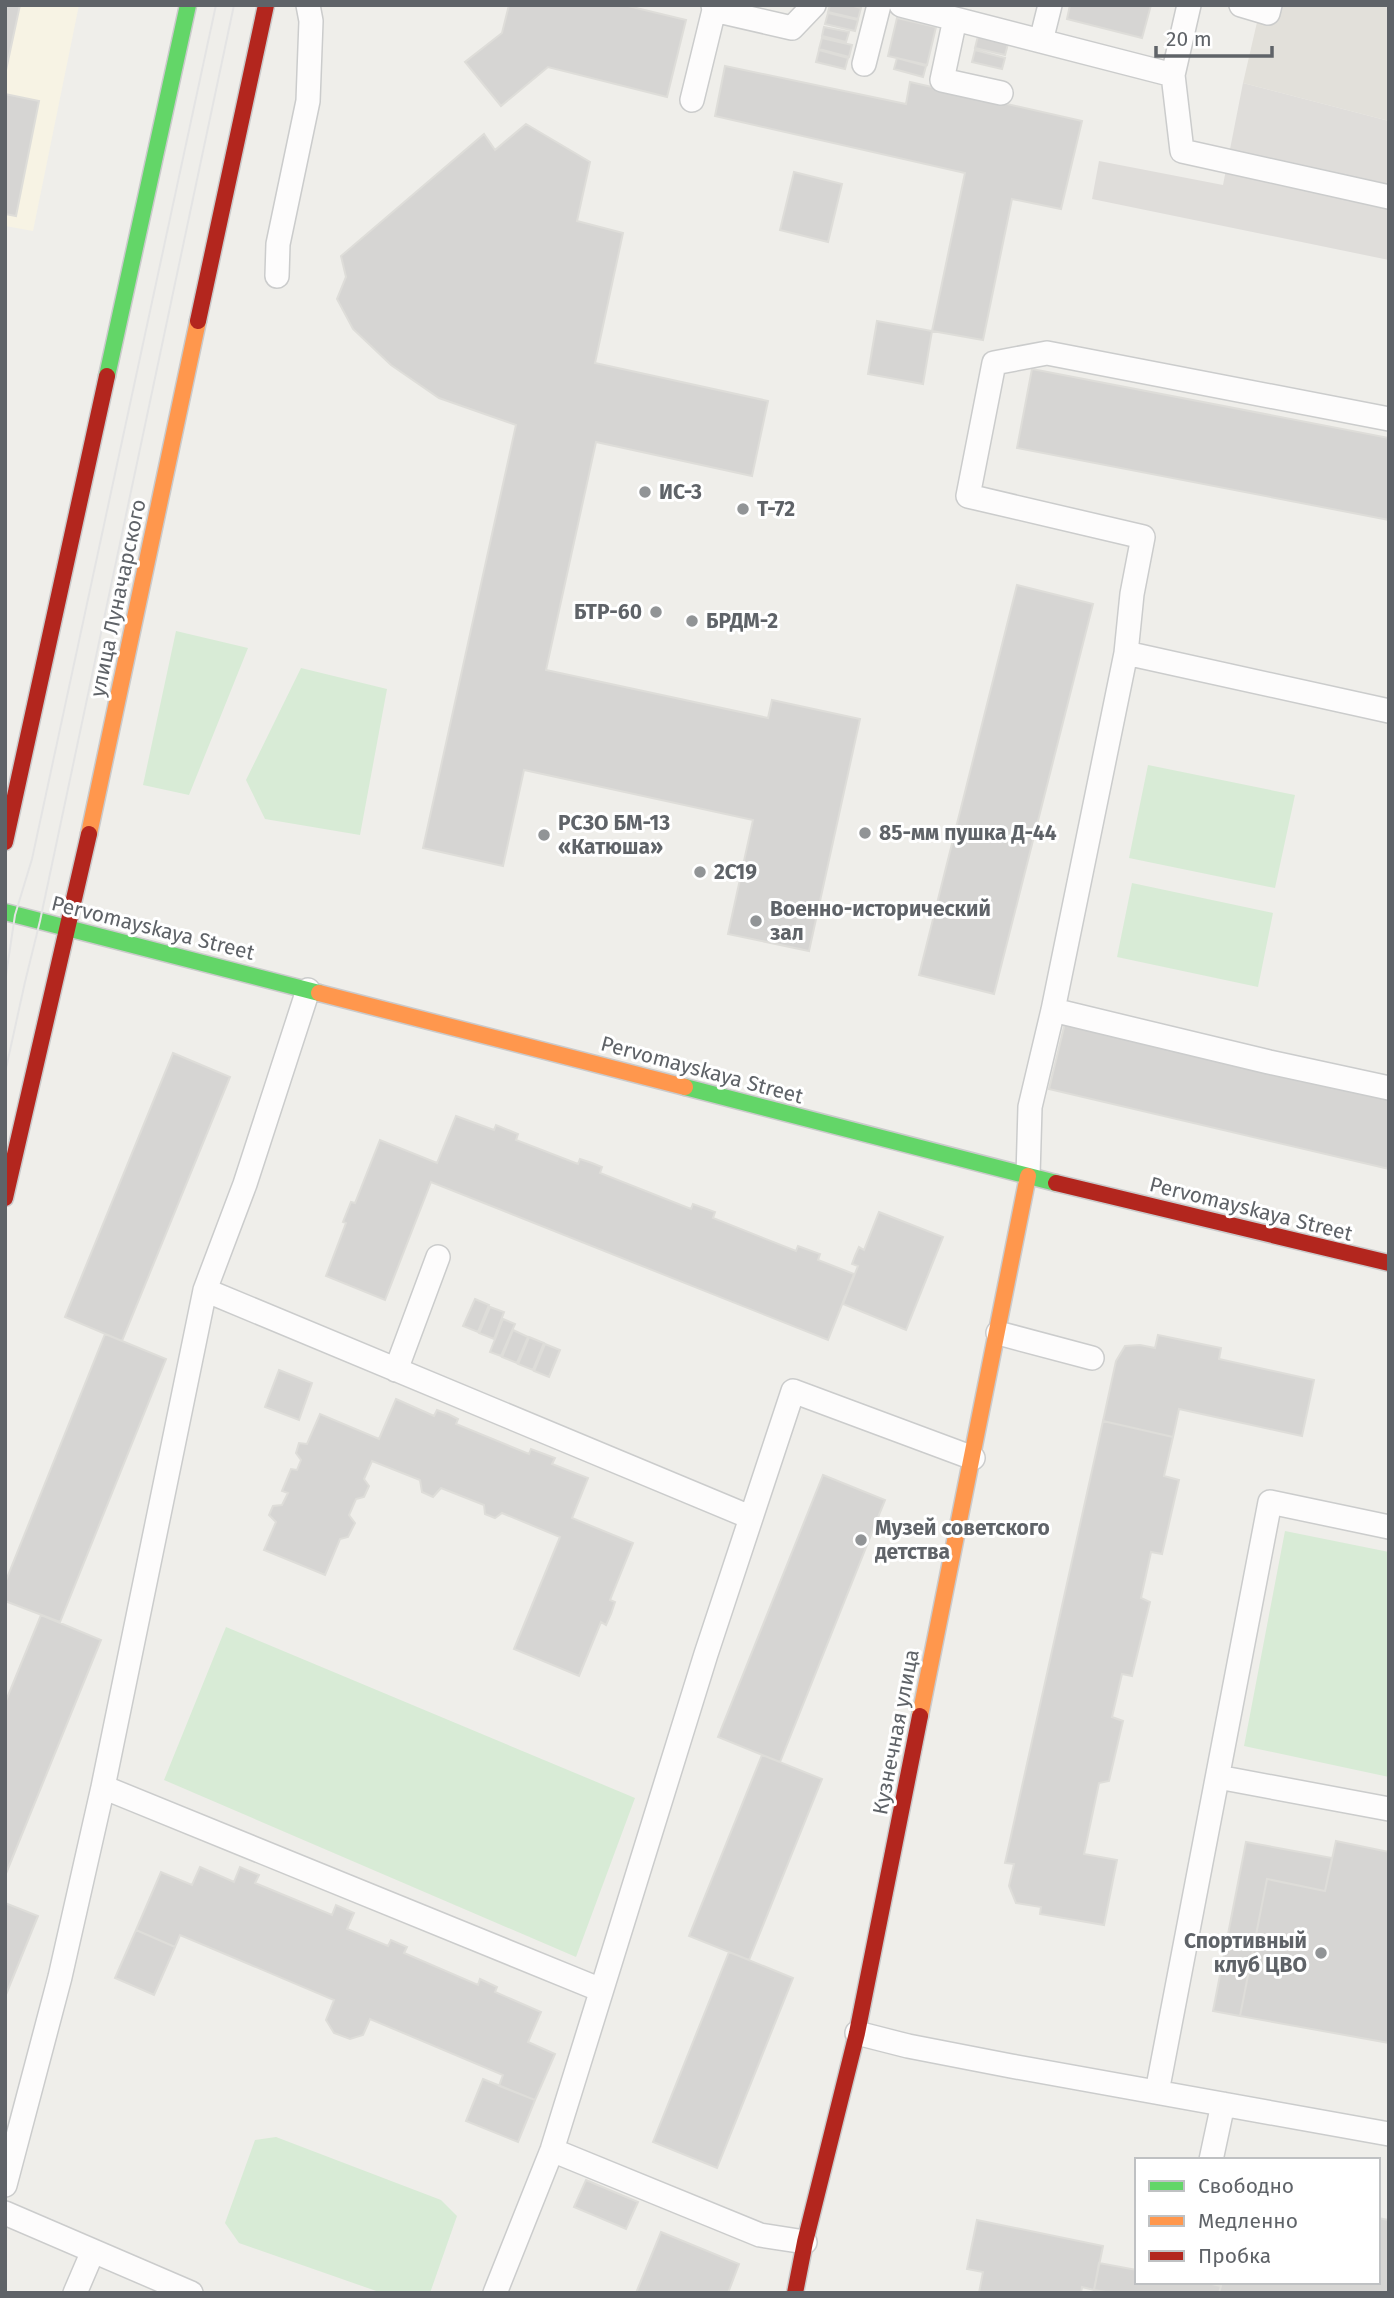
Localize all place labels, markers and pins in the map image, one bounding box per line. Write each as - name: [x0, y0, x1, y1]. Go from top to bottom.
- place label: ИС-3: [659, 479, 702, 505]
- marker: ИС-3: [637, 484, 653, 500]
- place label: Т-72: [757, 496, 795, 522]
- marker: Т-72: [735, 501, 751, 517]
- place label: БТР-60: [574, 599, 642, 625]
- marker: БТР-60: [648, 604, 664, 620]
- place label: БРДМ-2: [706, 608, 778, 634]
- marker: БРДМ-2: [684, 613, 700, 629]
- place label: РСЗО БМ-13 «Катюша»: [558, 810, 670, 860]
- place label: 85-мм пушка Д-44: [879, 820, 1057, 846]
- marker: 85-мм пушка Д-44: [857, 825, 873, 841]
- marker: РСЗО БМ-13 «Катюша»: [536, 827, 552, 843]
- place label: 2С19: [714, 859, 757, 885]
- marker: 2С19: [692, 864, 708, 880]
- place label: Военно-исторический зал: [770, 896, 991, 946]
- marker: Военно-исторический зал: [748, 913, 764, 929]
- place label: Музей советского детства: [875, 1515, 1050, 1565]
- marker: Музей советского детства: [853, 1532, 869, 1548]
- place label: Спортивный клуб ЦВО: [1184, 1928, 1307, 1978]
- marker: Спортивный клуб ЦВО: [1313, 1945, 1329, 1961]

